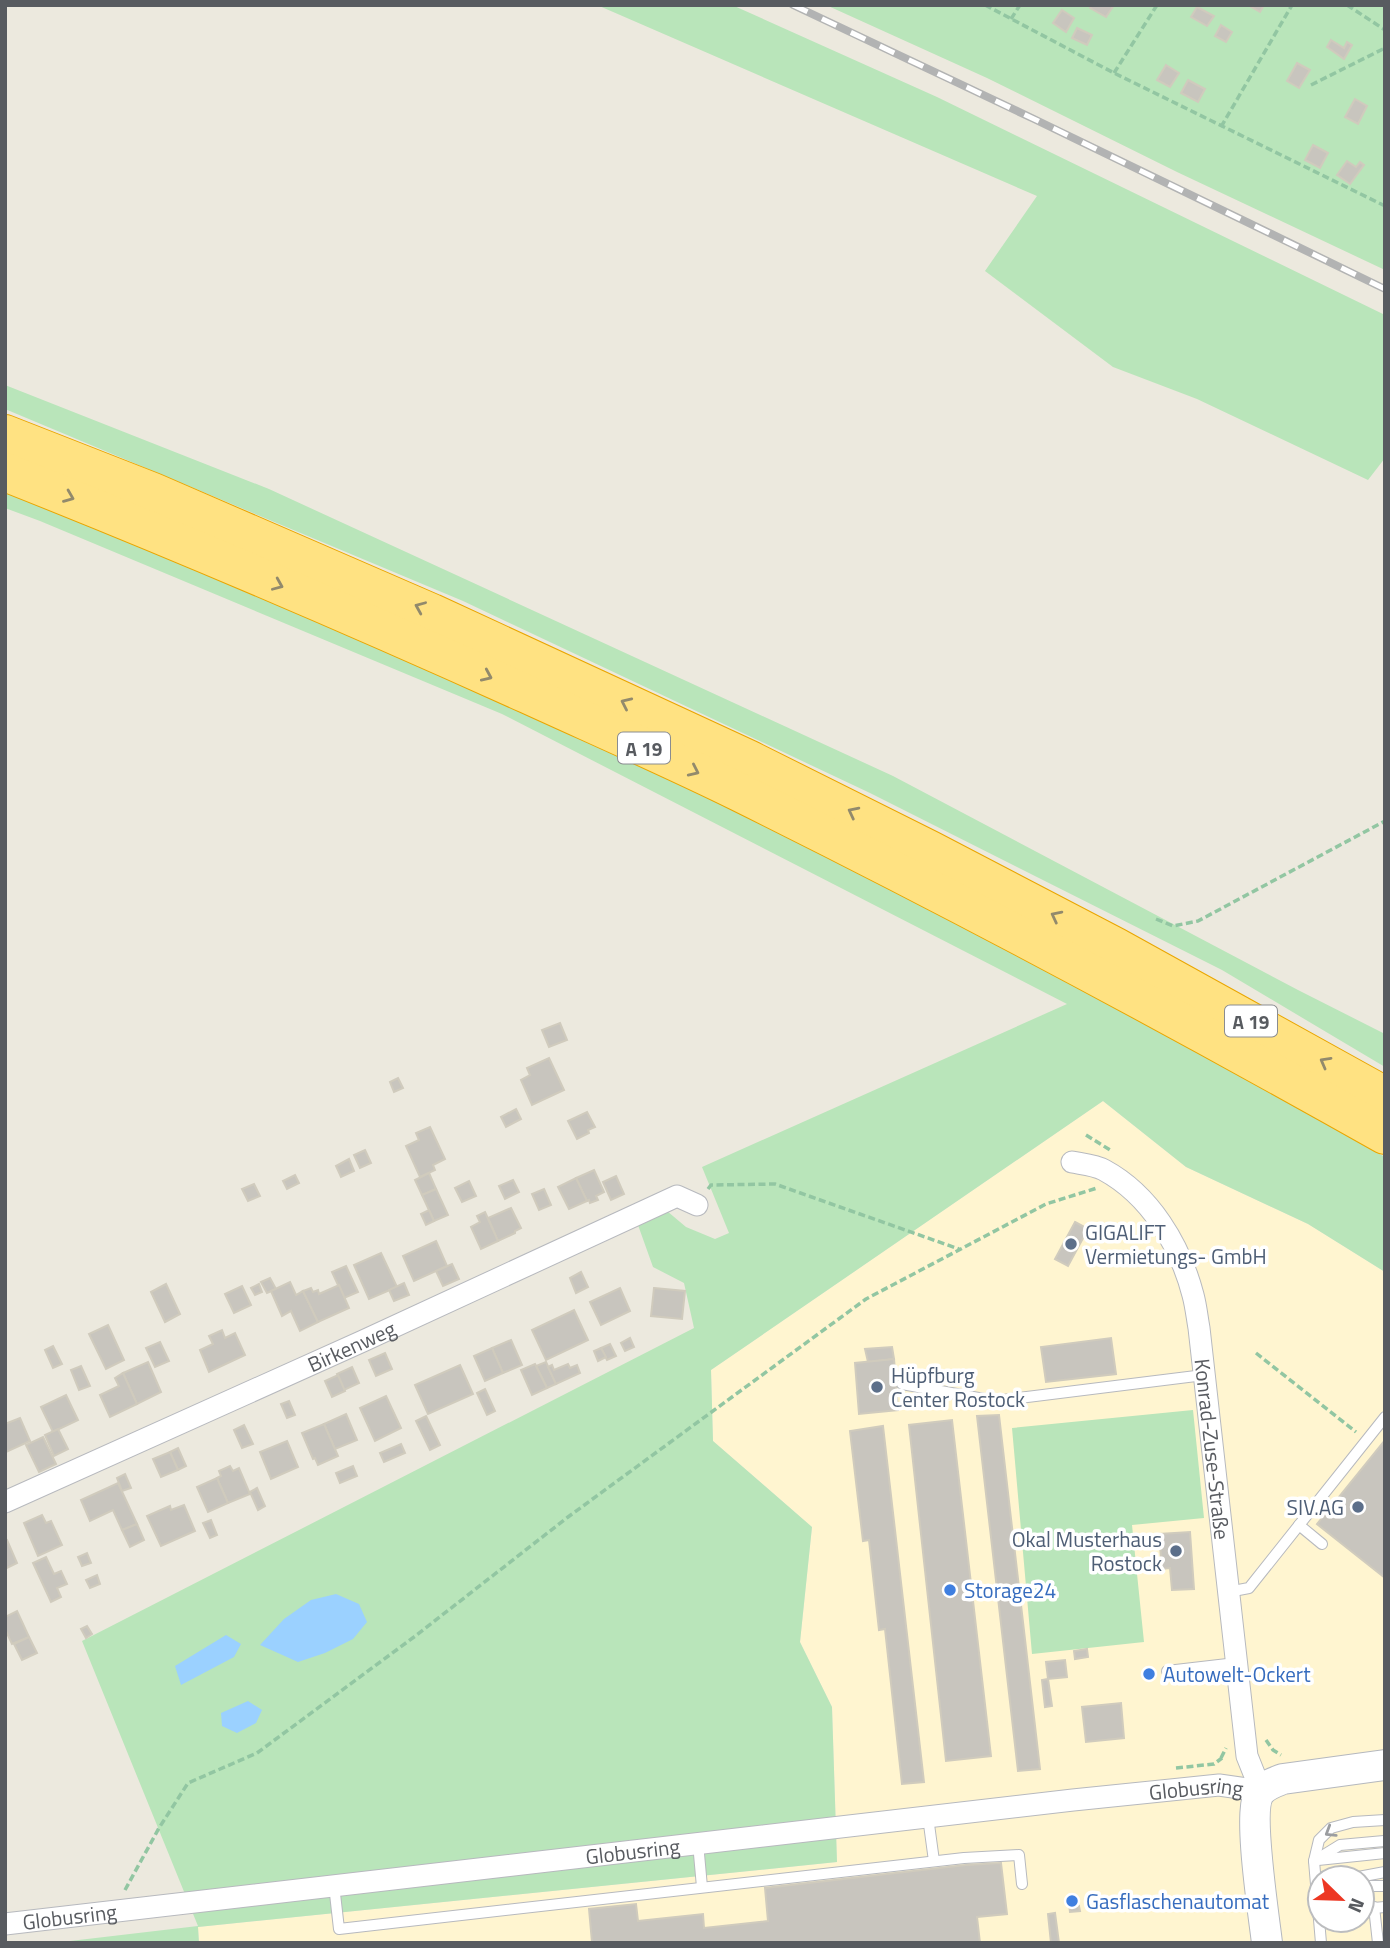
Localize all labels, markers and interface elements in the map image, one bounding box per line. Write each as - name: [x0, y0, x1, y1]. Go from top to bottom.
- one-way arrow: [62, 489, 74, 503]
- one-way arrow: [271, 577, 284, 591]
- one-way arrow: [414, 601, 427, 615]
- one-way arrow: [480, 668, 492, 682]
- one-way arrow: [621, 697, 633, 711]
- road number: A 19: [618, 733, 670, 764]
- one-way arrow: [687, 763, 699, 777]
- one-way arrow: [848, 806, 860, 820]
- one-way arrow: [1051, 910, 1063, 924]
- road number: A 19: [1225, 1006, 1277, 1036]
- one-way arrow: [1320, 1057, 1333, 1071]
- place label: GIGALIFT Vermietungs- GmbH: [1085, 1216, 1267, 1272]
- marker: GIGALIFT Vermietungs- GmbH: [1063, 1236, 1079, 1252]
- street label: Birkenweg: [302, 1312, 401, 1380]
- street label: Konrad-Zuse-Straße: [1187, 1357, 1239, 1541]
- place label: Hüpfburg Center Rostock: [891, 1359, 1025, 1415]
- marker: Hüpfburg Center Rostock: [869, 1379, 885, 1395]
- place label: SIV.AG: [1287, 1491, 1344, 1523]
- marker: SIV.AG: [1350, 1499, 1366, 1515]
- place label: Okal Musterhaus Rostock: [1012, 1523, 1162, 1579]
- marker: Okal Musterhaus Rostock: [1168, 1543, 1184, 1559]
- place label: Storage24: [964, 1574, 1056, 1606]
- marker: Storage24: [942, 1582, 958, 1598]
- place label: Autowelt-Ockert: [1163, 1658, 1311, 1690]
- marker: Autowelt-Ockert: [1141, 1666, 1157, 1682]
- street label: Globusring: [1147, 1769, 1246, 1808]
- one-way arrow: [1325, 1824, 1338, 1837]
- street label: Globusring: [584, 1830, 682, 1872]
- north arrow: [1306, 1864, 1376, 1934]
- place label: Gasflaschenautomat: [1086, 1885, 1270, 1917]
- marker: Gasflaschenautomat: [1064, 1893, 1080, 1909]
- text: N: [1341, 1894, 1373, 1918]
- street label: Globusring: [21, 1895, 119, 1938]

